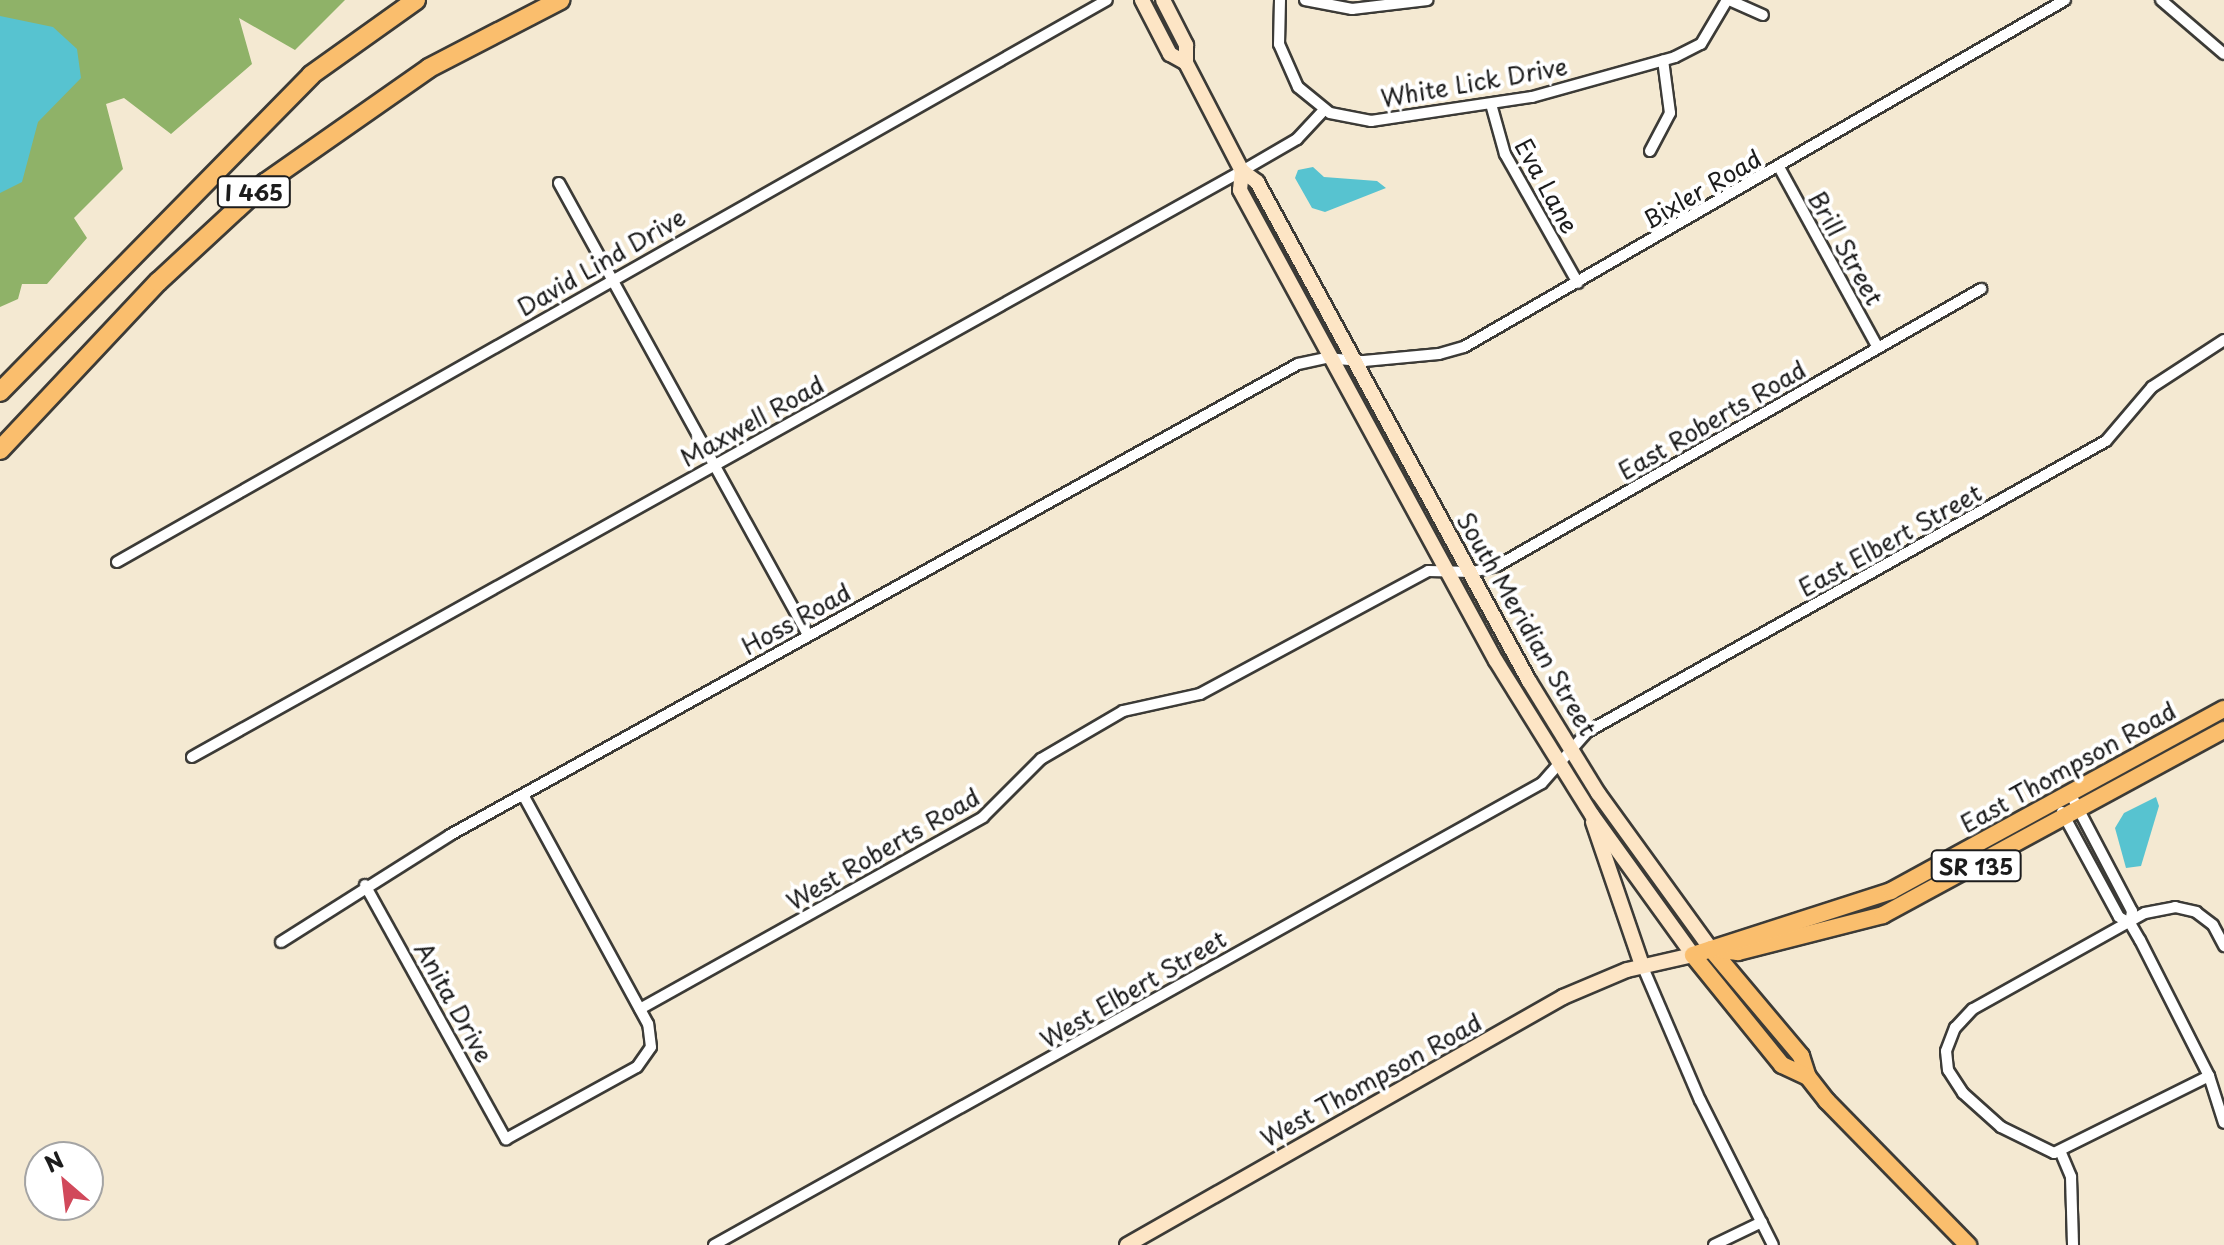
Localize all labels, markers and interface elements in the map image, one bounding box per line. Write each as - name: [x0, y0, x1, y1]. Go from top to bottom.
- street label: White Lick Drive: [1378, 51, 1570, 113]
- street label: Eva Lane: [1509, 133, 1585, 239]
- street label: Bixler Road: [1637, 143, 1767, 235]
- road number: I 465: [216, 174, 292, 210]
- street label: Brill Street: [1803, 186, 1889, 310]
- street label: David Lind Drive: [510, 201, 692, 323]
- street label: East Roberts Road: [1613, 355, 1811, 485]
- street label: Maxwell Road: [675, 369, 829, 473]
- street label: East Elbert Street: [1793, 478, 1987, 602]
- street label: South Meridian Street: [1451, 506, 1603, 742]
- street label: Hoss Road: [736, 577, 856, 661]
- street label: East Thompson Road: [1955, 696, 2181, 838]
- street label: West Roberts Road: [781, 782, 985, 916]
- road number: SR 135: [1930, 848, 2022, 884]
- street label: West Elbert Street: [1034, 924, 1232, 1054]
- street label: Anita Drive: [409, 936, 499, 1068]
- street label: West Thompson Road: [1256, 1007, 1486, 1153]
- north arrow: [24, 1141, 104, 1221]
- text: N: [38, 1142, 69, 1180]

